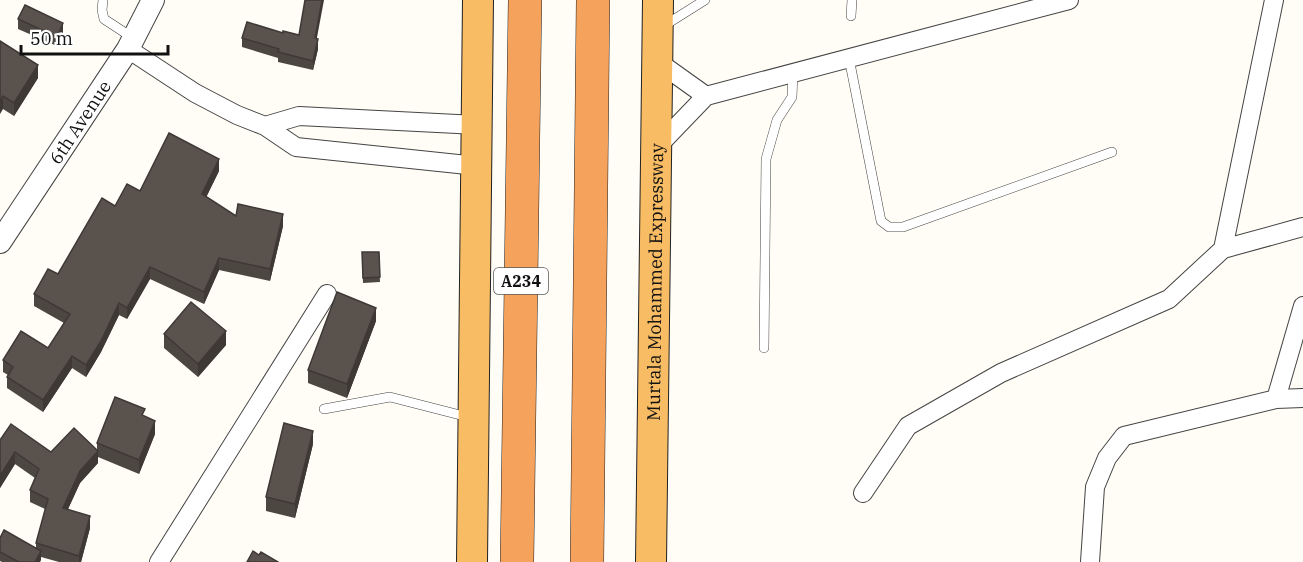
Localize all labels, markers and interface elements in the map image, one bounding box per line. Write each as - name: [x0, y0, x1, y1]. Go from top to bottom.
- scale bar: [21, 18, 168, 56]
- text: 50 m: [30, 27, 73, 50]
- street label: 6th Avenue: [43, 76, 116, 168]
- street label: Murtala Mohammed Expressway: [641, 143, 668, 421]
- road number: A234: [494, 268, 548, 294]

